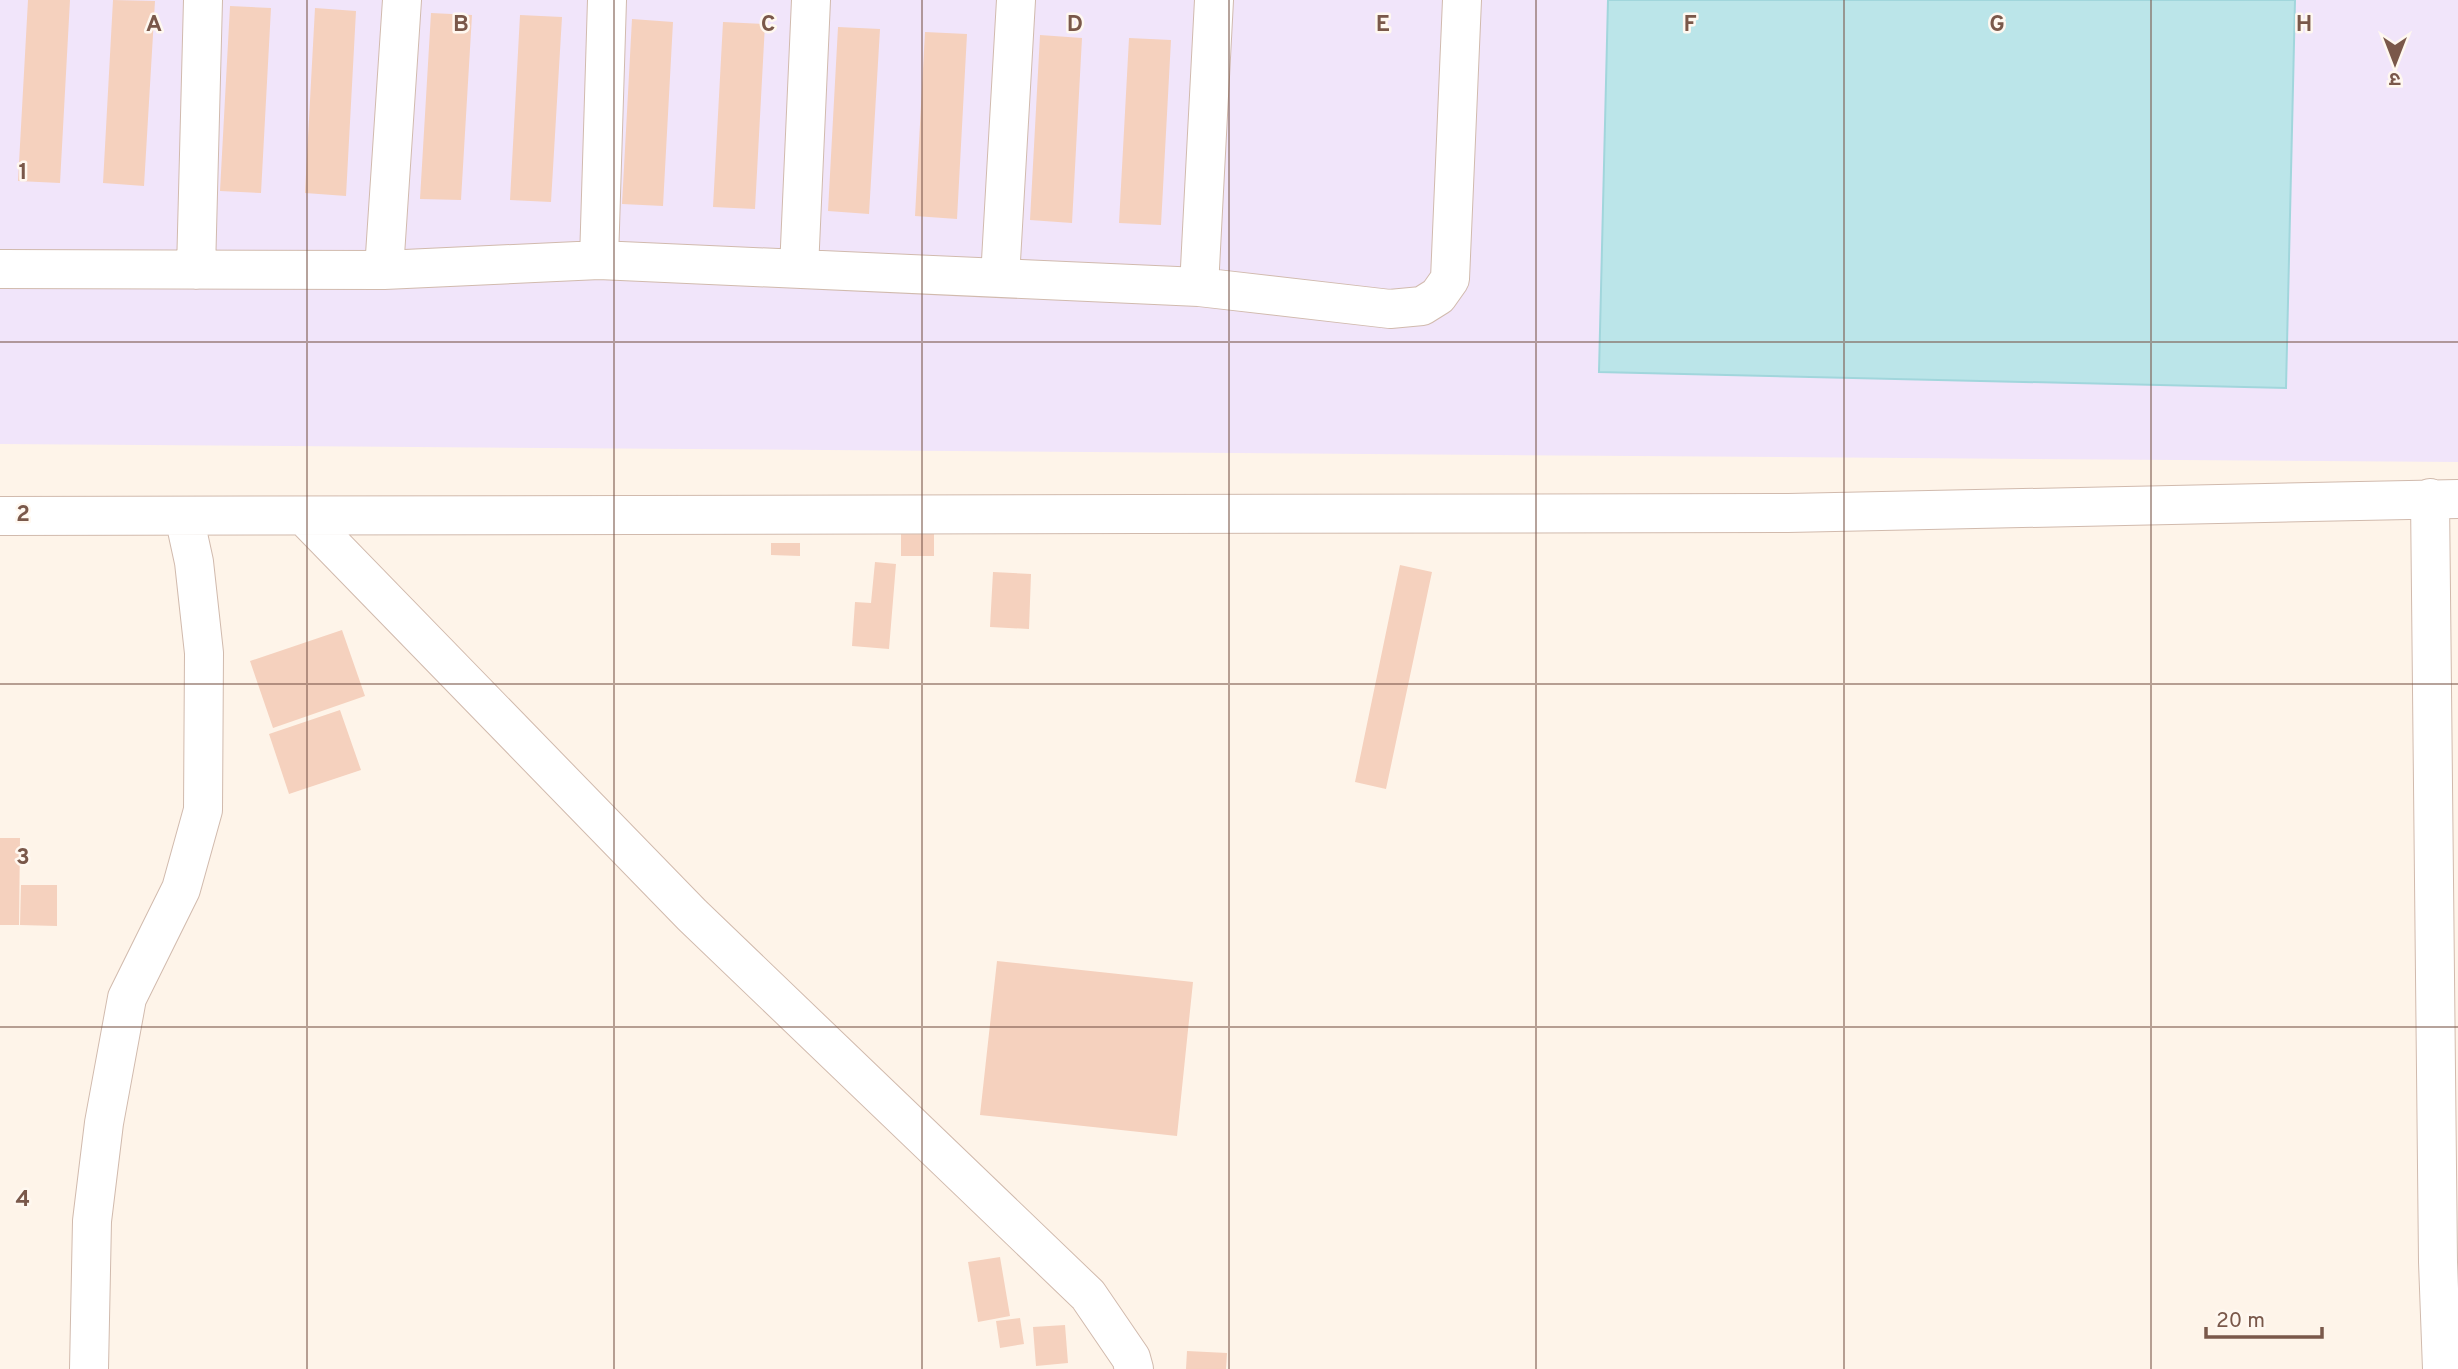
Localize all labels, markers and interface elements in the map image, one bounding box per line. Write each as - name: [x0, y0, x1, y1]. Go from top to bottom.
- text: A: [146, 11, 162, 40]
- text: B: [453, 11, 469, 40]
- text: C: [761, 11, 775, 40]
- text: D: [1067, 11, 1083, 40]
- text: E: [1376, 11, 1390, 40]
- text: F: [1683, 11, 1697, 40]
- text: G: [1989, 11, 2005, 40]
- text: H: [2296, 11, 2312, 40]
- north arrow: [2360, 28, 2430, 98]
- text: उ: [2389, 66, 2401, 90]
- text: 1: [18, 159, 28, 188]
- text: 2: [16, 501, 30, 530]
- text: 3: [16, 844, 30, 873]
- text: 4: [16, 1186, 30, 1215]
- scale bar: [2206, 1296, 2322, 1340]
- text: 20 m: [2216, 1308, 2265, 1335]

